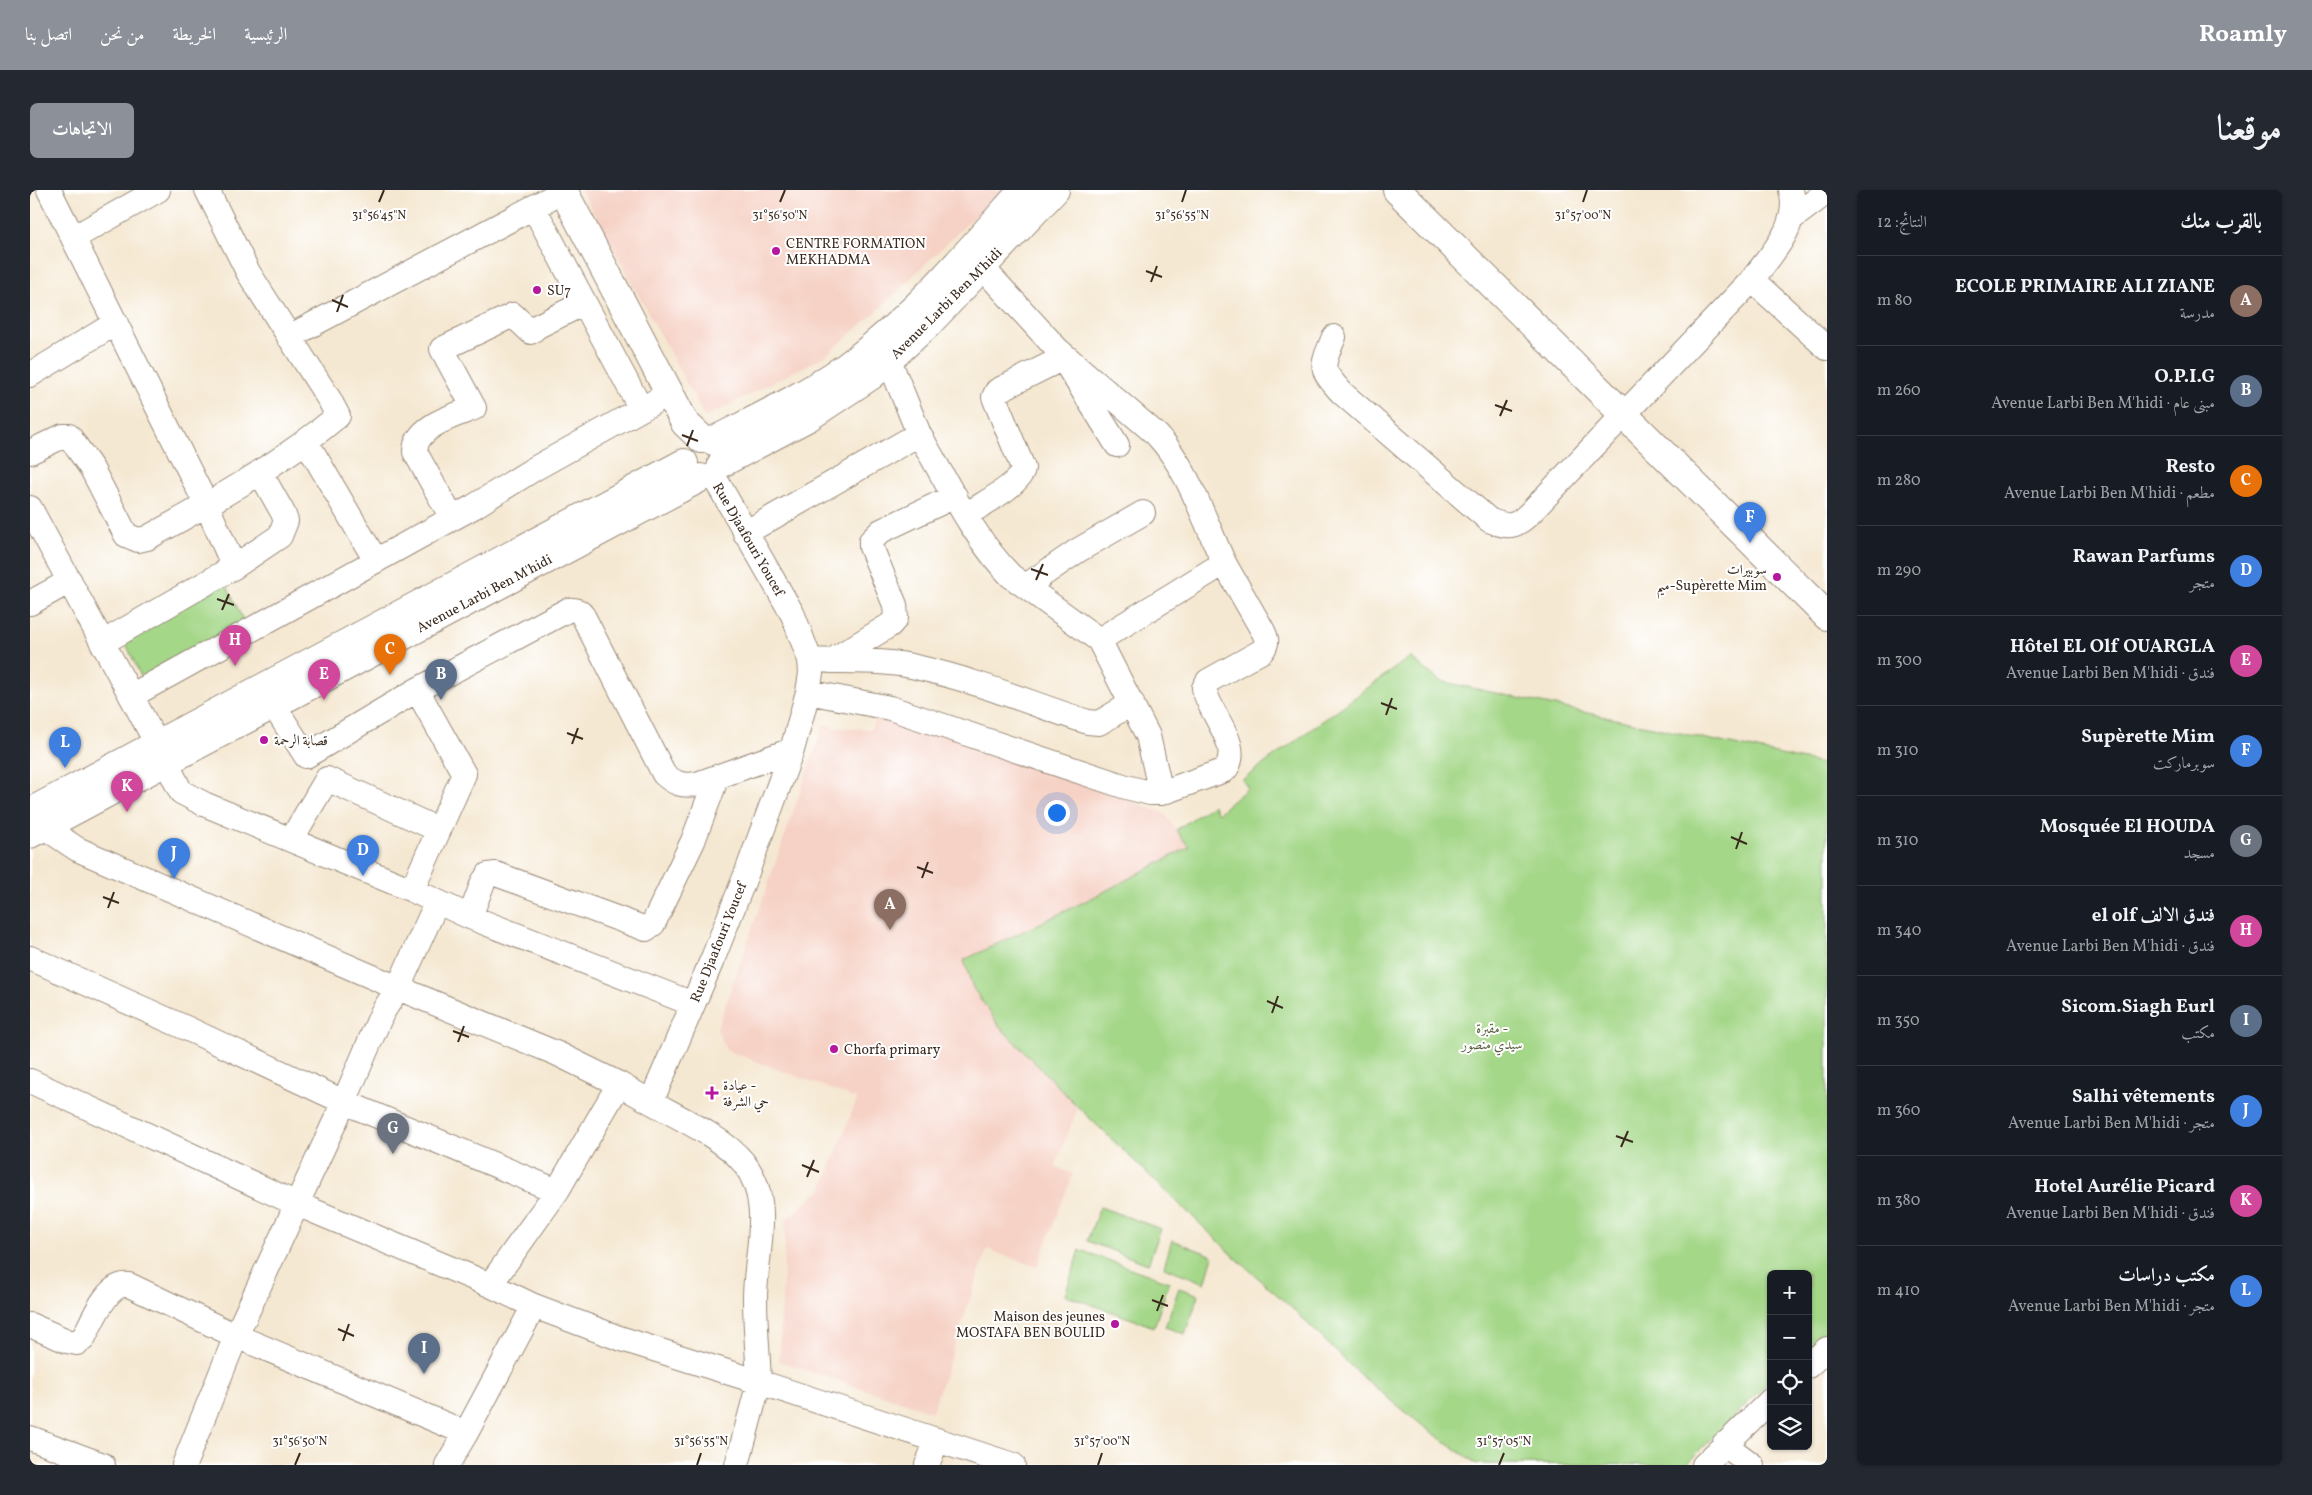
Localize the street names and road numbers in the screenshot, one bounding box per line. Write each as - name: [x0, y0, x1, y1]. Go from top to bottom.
- street label: Avenue Larbi Ben M'hidi: [887, 244, 1007, 364]
- street label: Rue Djaafouri Youcef: [707, 479, 789, 601]
- street label: Avenue Larbi Ben M'hidi: [414, 551, 556, 638]
- street label: Rue Djaafouri Youcef: [687, 878, 753, 1006]

